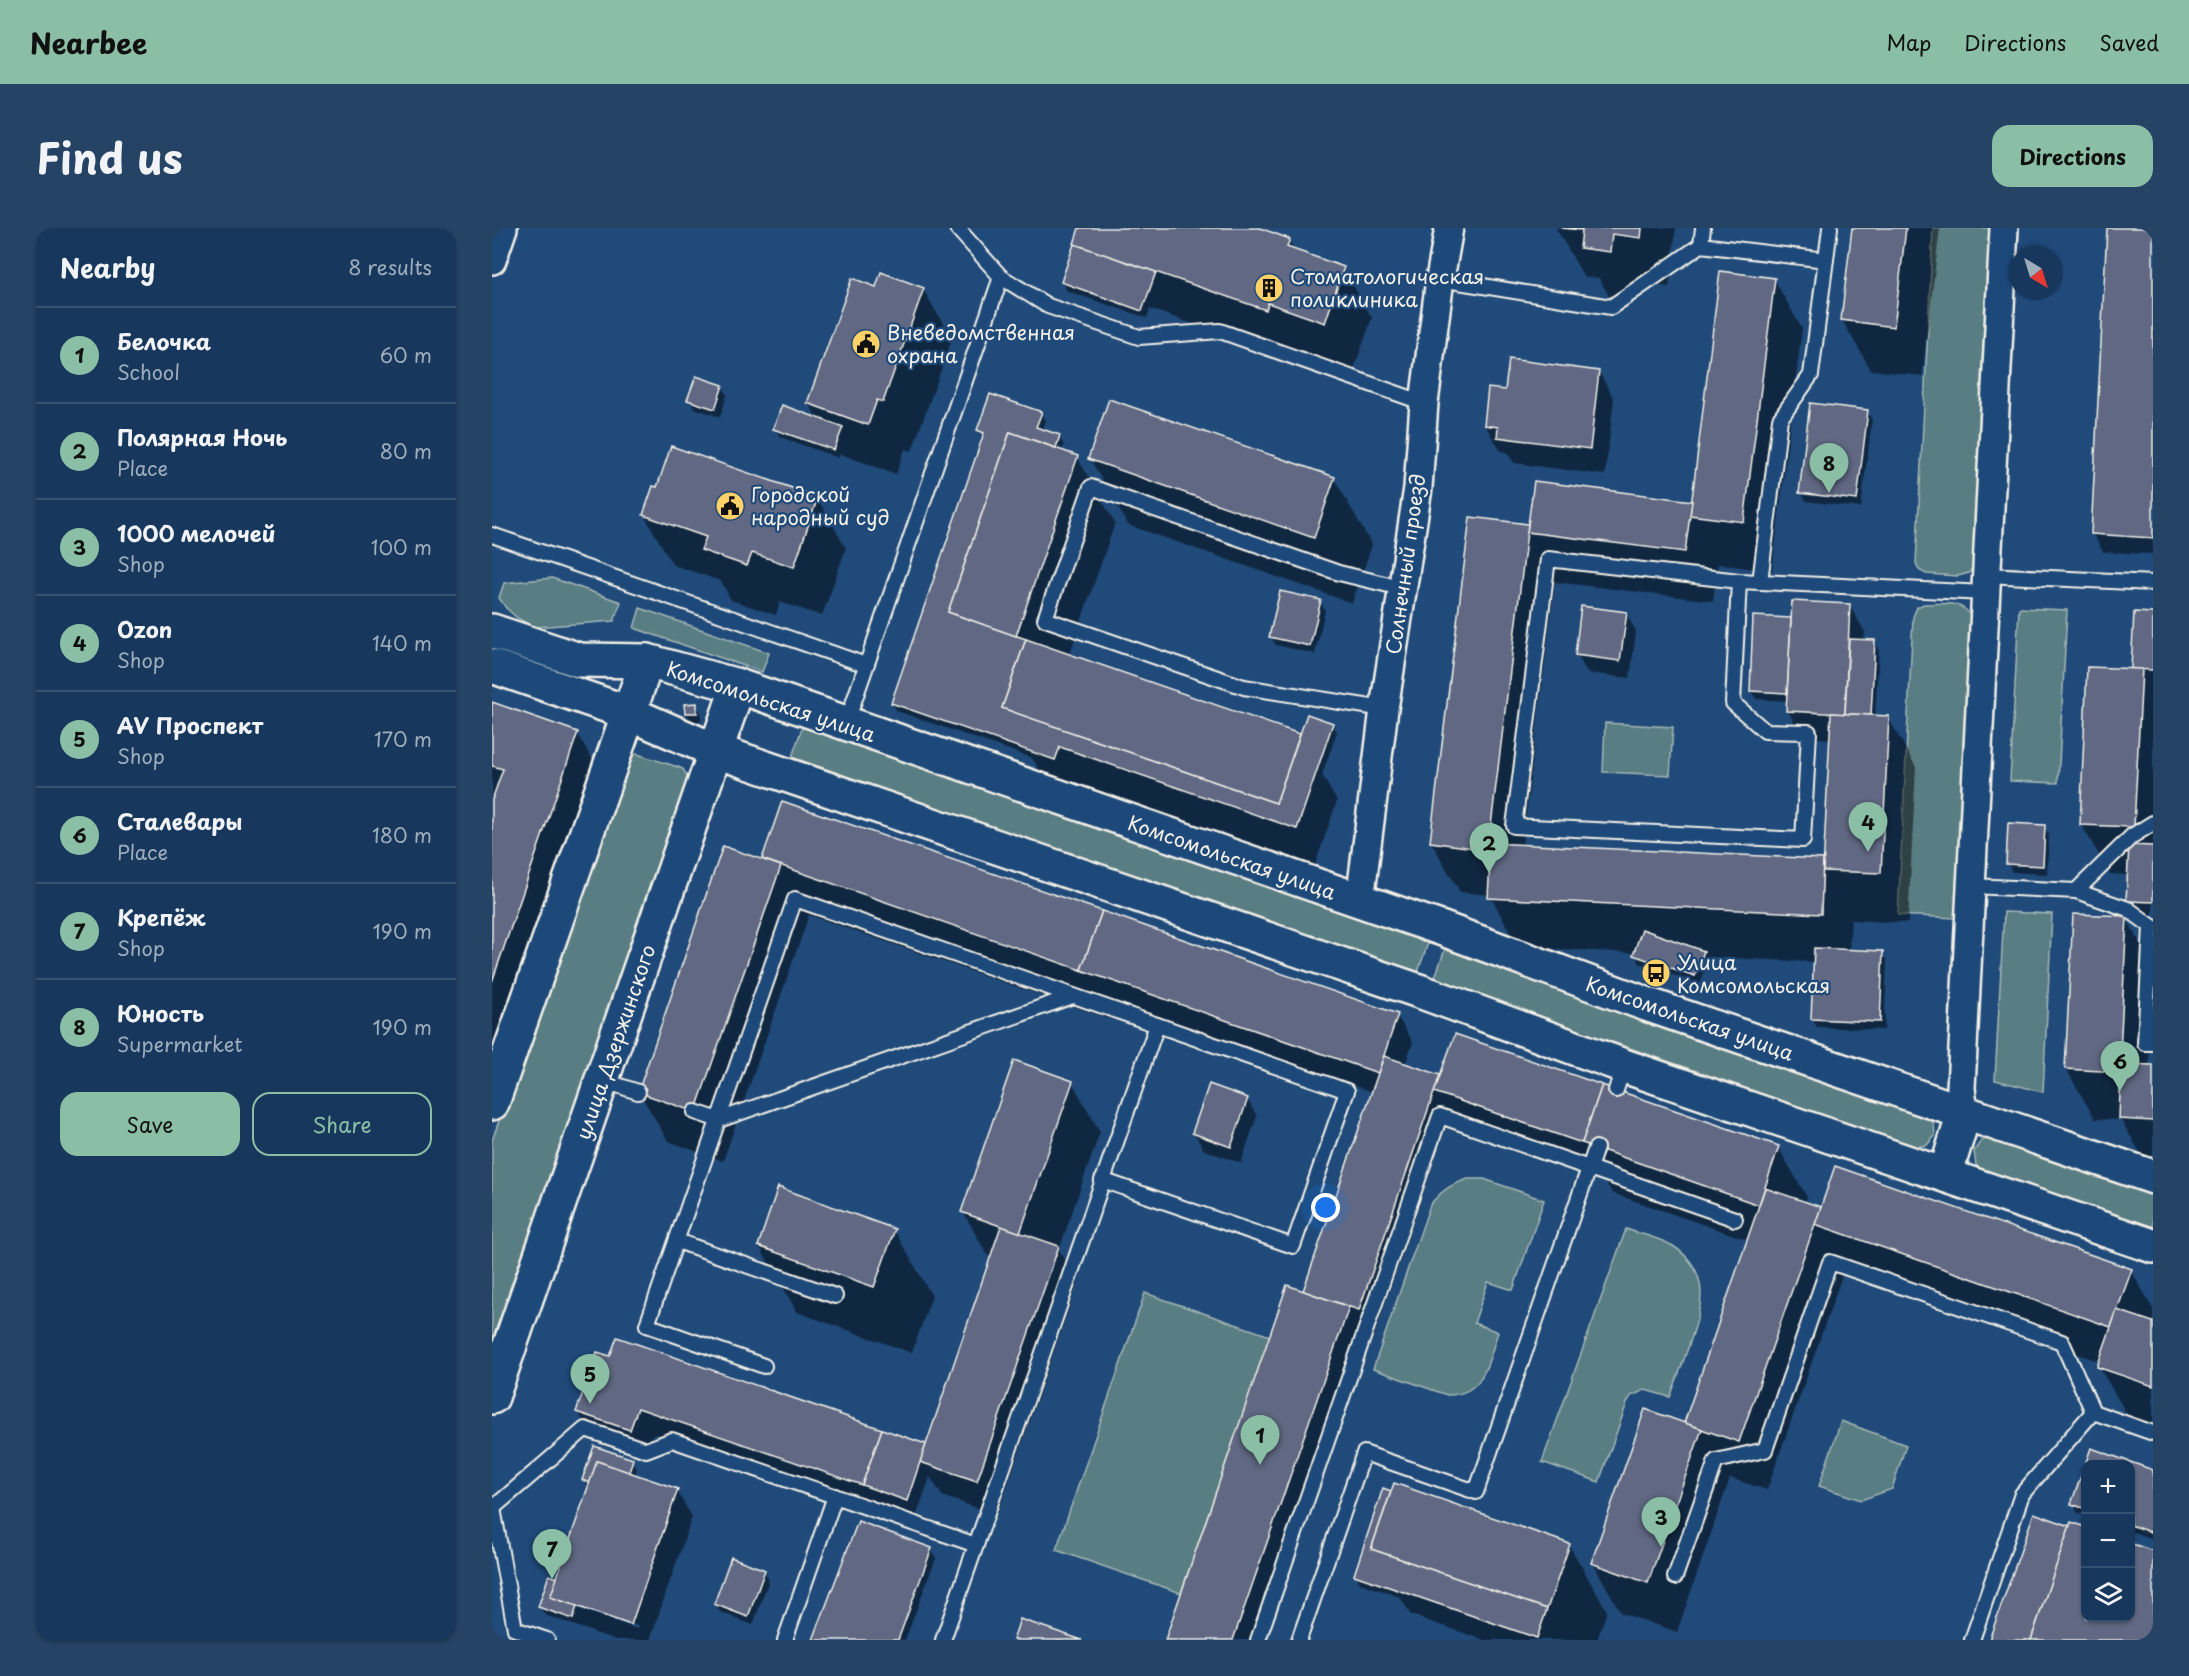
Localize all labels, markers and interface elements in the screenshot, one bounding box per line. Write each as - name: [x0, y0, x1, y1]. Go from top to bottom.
- text: Nearbee: [30, 21, 147, 64]
- text: Map: [1886, 26, 1931, 58]
- text: Directions: [1964, 26, 2066, 58]
- text: Saved: [2099, 26, 2159, 58]
- text: Find us: [36, 125, 183, 188]
- button: Directions: [1992, 125, 2153, 187]
- north arrow: [2009, 246, 2063, 300]
- text: Nearby: [60, 248, 155, 287]
- text: 8 results: [348, 252, 432, 282]
- place label: Стоматологическая поликлиника: [1290, 261, 1484, 314]
- building icon: Стоматологическая поликлиника: [1253, 272, 1285, 304]
- place label: Вневедомственная охрана: [887, 317, 1075, 370]
- text: Белочка: [117, 324, 211, 357]
- public building icon: Вневедомственная охрана: [850, 328, 882, 360]
- text: 1: [75, 340, 84, 370]
- text: 60 m: [380, 340, 432, 370]
- text: School: [117, 357, 180, 387]
- text: Полярная Ночь: [117, 420, 287, 453]
- text: 2: [72, 436, 87, 466]
- text: 80 m: [380, 436, 432, 466]
- pin: 8: [1810, 444, 1848, 493]
- text: Place: [117, 453, 168, 483]
- street label: Солнечный проезд: [1377, 472, 1433, 656]
- place label: Городской народный суд: [751, 479, 889, 532]
- public building icon: Городской народный суд: [714, 490, 746, 522]
- text: 1000 мелочей: [117, 516, 276, 549]
- text: 3: [73, 532, 86, 562]
- text: 100 m: [371, 532, 432, 562]
- text: Shop: [117, 549, 165, 579]
- text: Ozon: [117, 612, 172, 645]
- text: 4: [73, 628, 86, 658]
- text: 140 m: [372, 628, 432, 658]
- text: Shop: [117, 645, 165, 675]
- street label: Комсомольская улица: [663, 653, 880, 749]
- text: AV Проспект: [117, 708, 263, 741]
- text: 5: [73, 724, 86, 754]
- text: 170 m: [374, 724, 432, 754]
- text: Shop: [117, 741, 165, 771]
- pin: 4: [1848, 802, 1888, 852]
- text: Сталевары: [117, 804, 242, 837]
- street label: Комсомольская улица: [1124, 807, 1340, 907]
- text: 6: [72, 820, 87, 850]
- text: 180 m: [372, 820, 432, 850]
- pin: 2: [1470, 824, 1508, 873]
- text: Place: [117, 837, 168, 867]
- text: Крепёж: [117, 900, 206, 933]
- text: 7: [74, 916, 85, 946]
- text: 190 m: [373, 916, 432, 946]
- text: Shop: [117, 933, 165, 963]
- street label: улица Дзержинского: [568, 940, 662, 1144]
- place label: Улица Комсомольская: [1677, 947, 1830, 1000]
- bus stop icon: Улица Комсомольская: [1640, 957, 1672, 989]
- street label: Комсомольская улица: [1582, 968, 1798, 1068]
- text: Юность: [117, 996, 204, 1029]
- text: 8: [73, 1012, 86, 1042]
- text: 190 m: [373, 1012, 432, 1042]
- text: Supermarket: [117, 1029, 243, 1059]
- pin: 6: [2100, 1042, 2140, 1091]
- button: Save: [60, 1092, 240, 1156]
- button: Share: [252, 1092, 432, 1156]
- your location: [1311, 1193, 1340, 1222]
- pin: 5: [570, 1354, 610, 1404]
- pin: 1: [1240, 1416, 1280, 1465]
- map controls: [2081, 1460, 2135, 1622]
- button: +: [2081, 1460, 2135, 1514]
- pin: 3: [1642, 1498, 1680, 1547]
- button: −: [2081, 1514, 2135, 1568]
- pin: 7: [532, 1530, 572, 1579]
- button: layers: [2081, 1568, 2135, 1622]

